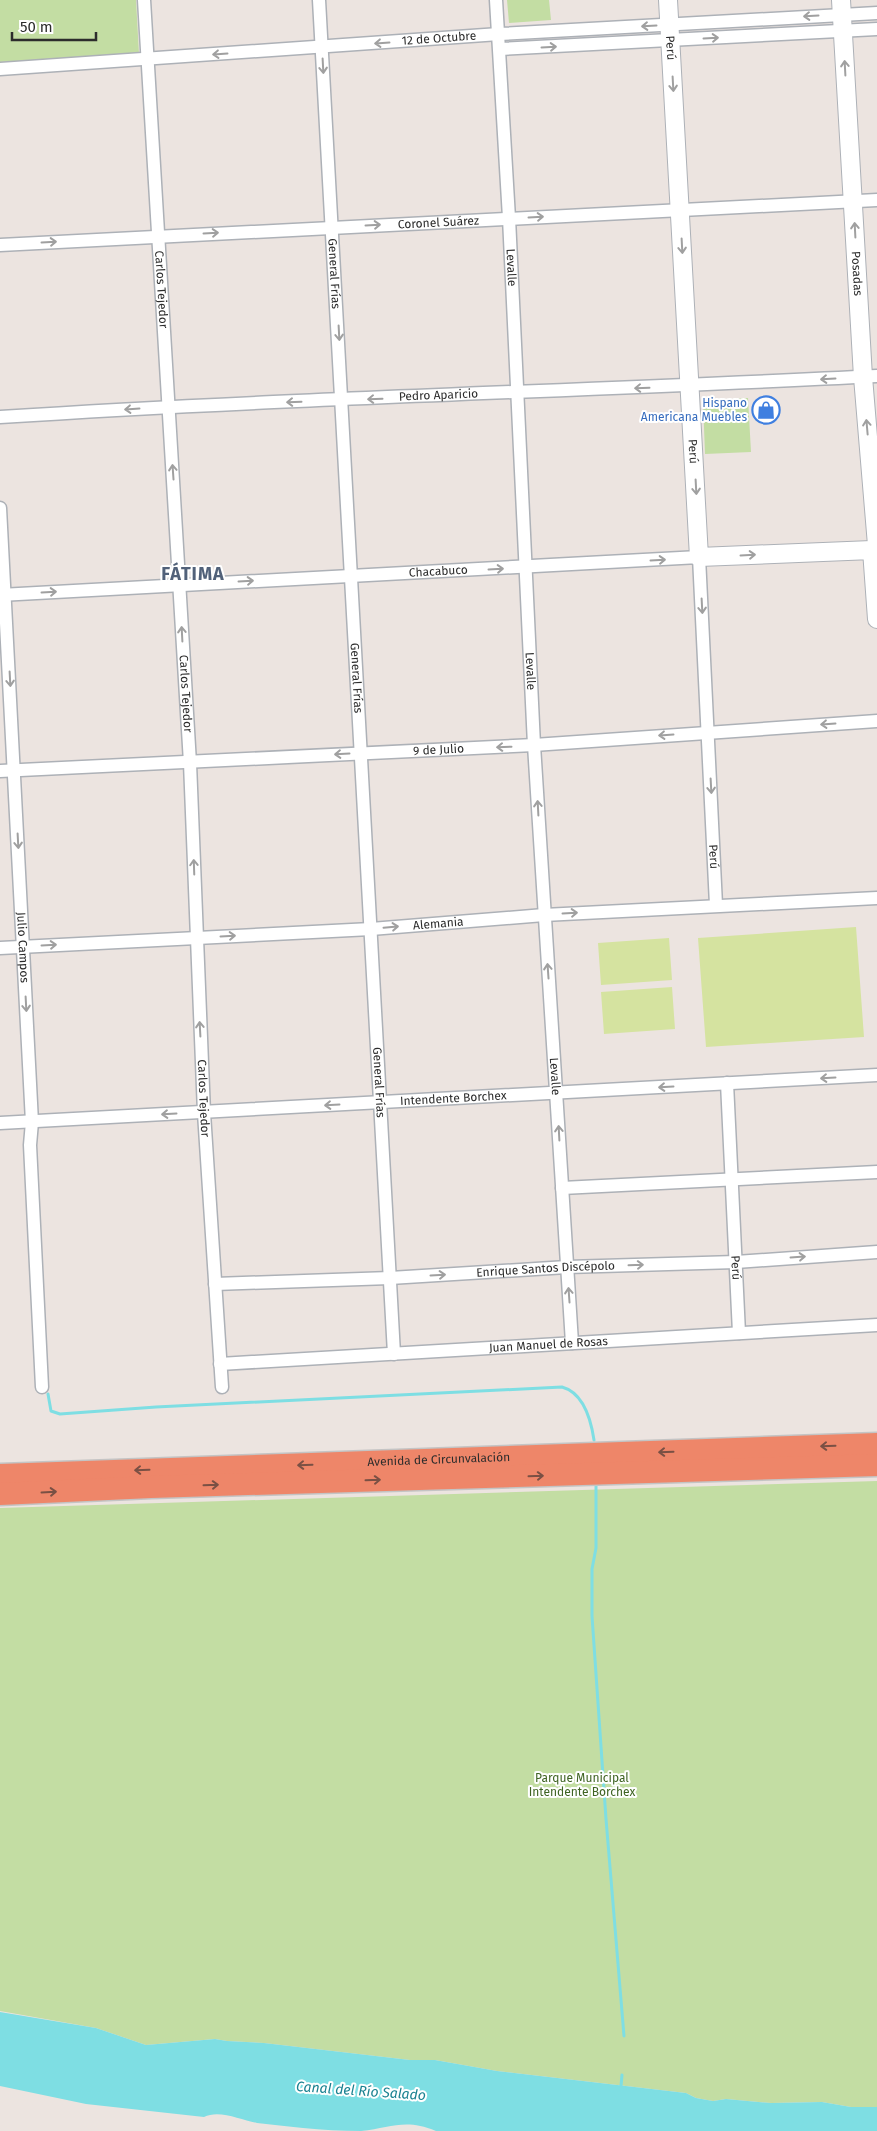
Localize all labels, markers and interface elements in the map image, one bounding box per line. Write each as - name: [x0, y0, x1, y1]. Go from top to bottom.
- scale bar: [12, 10, 96, 42]
- one-way arrow: [803, 12, 819, 21]
- text: 50 m: [20, 18, 53, 36]
- one-way arrow: [641, 21, 657, 30]
- street label: 12 de Octubre: [401, 29, 477, 48]
- one-way arrow: [703, 34, 719, 43]
- street label: Perú: [663, 35, 678, 61]
- one-way arrow: [374, 38, 390, 47]
- one-way arrow: [540, 42, 556, 51]
- one-way arrow: [212, 49, 228, 58]
- one-way arrow: [319, 58, 328, 74]
- one-way arrow: [840, 60, 849, 76]
- one-way arrow: [669, 75, 678, 91]
- one-way arrow: [527, 212, 543, 221]
- street label: Coronel Suárez: [398, 213, 479, 232]
- one-way arrow: [365, 220, 381, 229]
- one-way arrow: [850, 222, 859, 238]
- one-way arrow: [203, 229, 219, 238]
- one-way arrow: [40, 238, 56, 247]
- street label: General Frías: [325, 238, 343, 310]
- one-way arrow: [678, 238, 687, 254]
- street label: Levalle: [503, 248, 519, 287]
- street label: Carlos Tejedor: [152, 250, 171, 329]
- street label: Posadas: [849, 251, 865, 297]
- one-way arrow: [334, 325, 343, 341]
- one-way arrow: [821, 374, 837, 384]
- one-way arrow: [634, 384, 650, 393]
- street label: Pedro Aparicio: [398, 386, 478, 404]
- one-way arrow: [367, 394, 383, 404]
- shop icon: Hispano Americana Muebles: [751, 395, 781, 425]
- place label: Hispano Americana Muebles: [641, 396, 747, 424]
- one-way arrow: [286, 397, 302, 407]
- one-way arrow: [124, 404, 140, 413]
- one-way arrow: [863, 419, 872, 435]
- street label: Perú: [685, 439, 701, 464]
- one-way arrow: [168, 464, 177, 480]
- one-way arrow: [691, 479, 700, 495]
- one-way arrow: [740, 551, 756, 560]
- one-way arrow: [650, 555, 666, 564]
- district label: FÁTIMA: [161, 562, 225, 585]
- street label: Chacabuco: [409, 563, 468, 580]
- one-way arrow: [487, 564, 503, 573]
- one-way arrow: [238, 577, 254, 586]
- one-way arrow: [40, 588, 56, 597]
- one-way arrow: [697, 598, 706, 614]
- one-way arrow: [178, 627, 187, 643]
- street label: General Frías: [348, 642, 366, 714]
- street label: Levalle: [523, 652, 538, 690]
- street label: Carlos Tejedor: [176, 654, 195, 733]
- one-way arrow: [5, 671, 14, 687]
- one-way arrow: [821, 720, 837, 729]
- one-way arrow: [659, 731, 675, 740]
- street label: 9 de Julio: [413, 741, 464, 758]
- one-way arrow: [496, 742, 512, 751]
- one-way arrow: [334, 749, 350, 758]
- one-way arrow: [707, 778, 716, 794]
- one-way arrow: [533, 801, 542, 817]
- one-way arrow: [14, 833, 23, 849]
- street label: Perú: [706, 844, 721, 869]
- one-way arrow: [189, 859, 198, 875]
- one-way arrow: [562, 909, 578, 918]
- street label: Julio Campos: [14, 912, 32, 984]
- street label: Alemania: [412, 915, 464, 933]
- one-way arrow: [382, 923, 398, 932]
- one-way arrow: [220, 932, 236, 941]
- one-way arrow: [40, 941, 56, 950]
- one-way arrow: [543, 963, 553, 979]
- one-way arrow: [22, 996, 31, 1012]
- one-way arrow: [196, 1021, 205, 1037]
- street label: General Frías: [370, 1047, 388, 1118]
- street label: Levalle: [547, 1057, 563, 1096]
- street label: Carlos Tejedor: [195, 1059, 213, 1138]
- one-way arrow: [821, 1073, 837, 1082]
- one-way arrow: [658, 1082, 674, 1091]
- street label: Intendente Borchex: [400, 1088, 507, 1108]
- one-way arrow: [324, 1101, 340, 1110]
- one-way arrow: [162, 1110, 178, 1119]
- one-way arrow: [555, 1125, 564, 1141]
- one-way arrow: [790, 1253, 806, 1262]
- street label: Perú: [728, 1255, 743, 1281]
- street label: Enrique Santos Discépolo: [476, 1259, 615, 1280]
- one-way arrow: [627, 1260, 643, 1270]
- one-way arrow: [430, 1270, 446, 1280]
- one-way arrow: [564, 1287, 573, 1303]
- street label: Juan Manuel de Rosas: [489, 1334, 609, 1355]
- one-way arrow: [821, 1441, 837, 1451]
- one-way arrow: [658, 1447, 674, 1457]
- street label: Avenida de Circunvalación: [367, 1450, 510, 1469]
- one-way arrow: [297, 1460, 313, 1469]
- one-way arrow: [134, 1465, 150, 1475]
- one-way arrow: [528, 1471, 544, 1481]
- one-way arrow: [365, 1476, 381, 1485]
- one-way arrow: [202, 1480, 219, 1490]
- one-way arrow: [40, 1487, 56, 1496]
- park label: Parque Municipal Intendente Borchex: [529, 1771, 635, 1799]
- water label: Canal del Río Salado: [296, 2078, 426, 2104]

